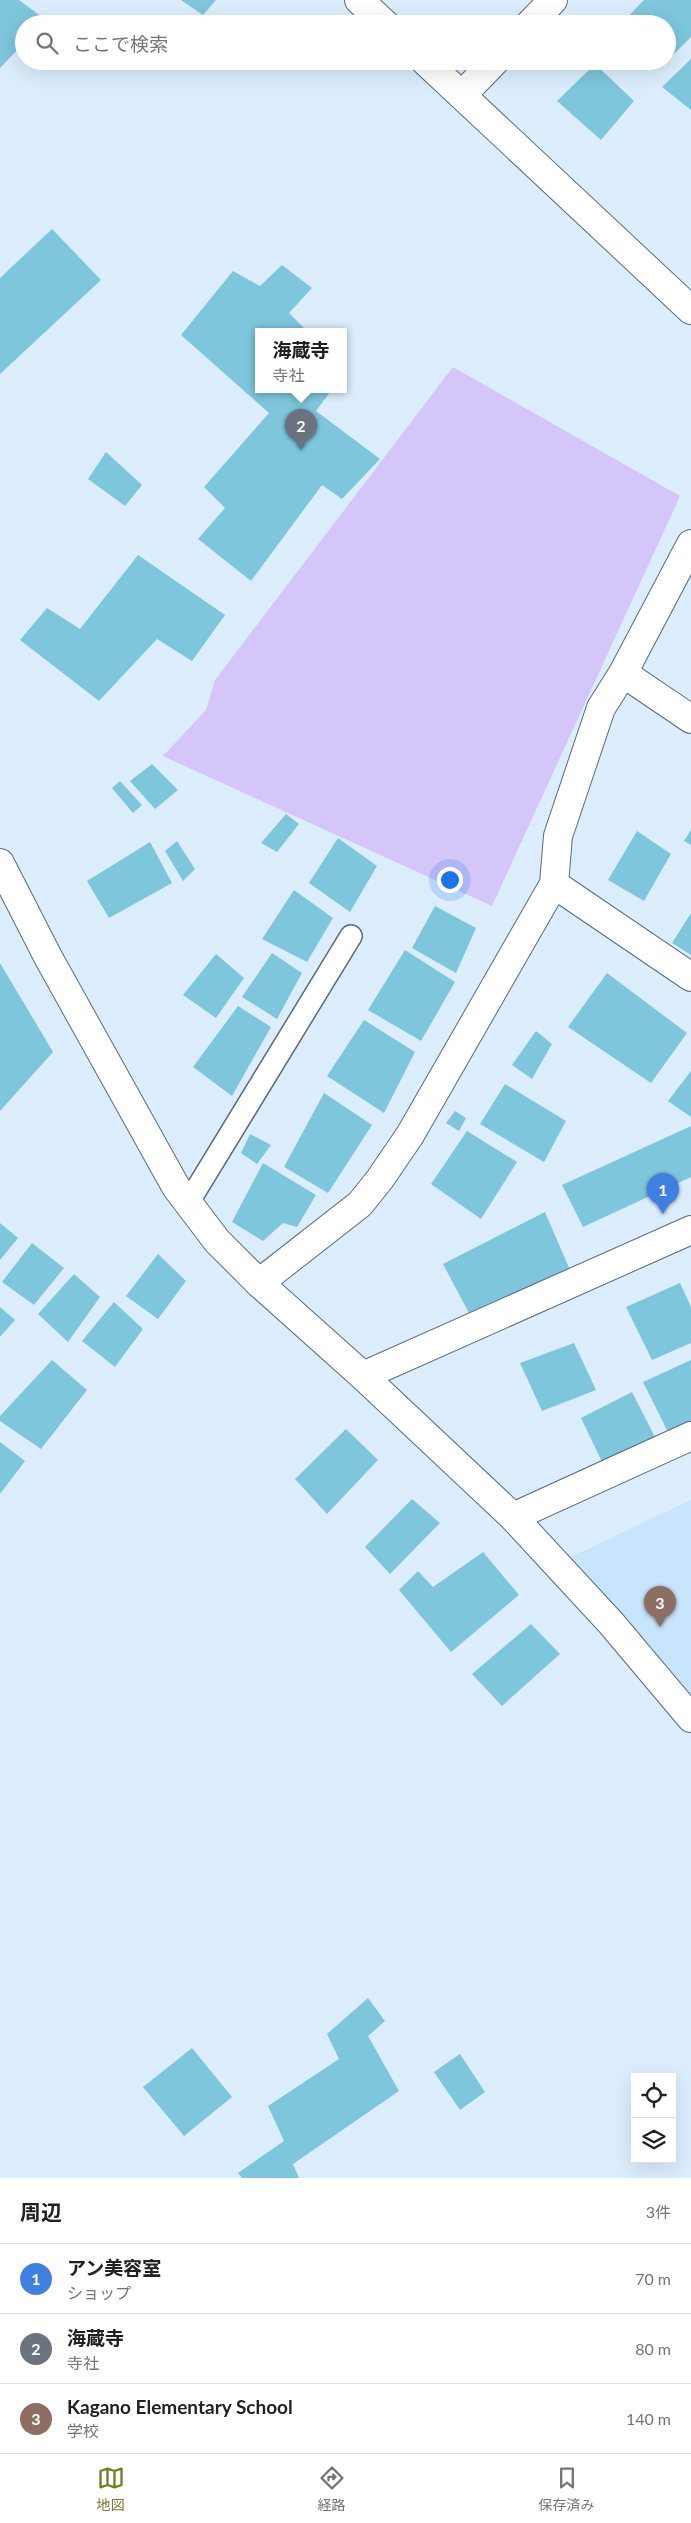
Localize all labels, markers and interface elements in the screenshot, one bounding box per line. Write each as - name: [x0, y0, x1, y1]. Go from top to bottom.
- search box: [15, 15, 676, 70]
- icon: search: [33, 29, 61, 57]
- text: ここで検索: [73, 32, 168, 55]
- popup: [255, 328, 347, 393]
- text: 海蔵寺: [272, 338, 330, 361]
- text: 寺社: [272, 365, 305, 384]
- pin: 2: [285, 409, 317, 450]
- your location: [437, 867, 463, 893]
- pin: 1: [647, 1173, 679, 1214]
- pin: 3: [644, 1586, 676, 1627]
- map controls: [631, 2073, 676, 2163]
- button: locate: [631, 2073, 676, 2118]
- button: layers: [631, 2118, 676, 2163]
- text: 周辺: [20, 2199, 62, 2224]
- text: 3件: [646, 2202, 671, 2221]
- text: アン美容室: [67, 2256, 161, 2279]
- text: 1: [31, 2269, 41, 2288]
- text: 70 m: [635, 2269, 671, 2288]
- text: ショップ: [67, 2283, 131, 2302]
- text: 海蔵寺: [67, 2326, 124, 2349]
- text: 2: [31, 2339, 41, 2358]
- text: 80 m: [635, 2339, 671, 2358]
- text: 寺社: [67, 2353, 99, 2372]
- text: Kagano Elementary School: [67, 2395, 293, 2418]
- text: 3: [31, 2409, 41, 2428]
- text: 140 m: [626, 2409, 671, 2428]
- text: 学校: [67, 2421, 99, 2440]
- tab: 地図: [97, 2464, 125, 2514]
- tab: 経路: [318, 2464, 346, 2514]
- tab: 保存済み: [539, 2464, 595, 2514]

